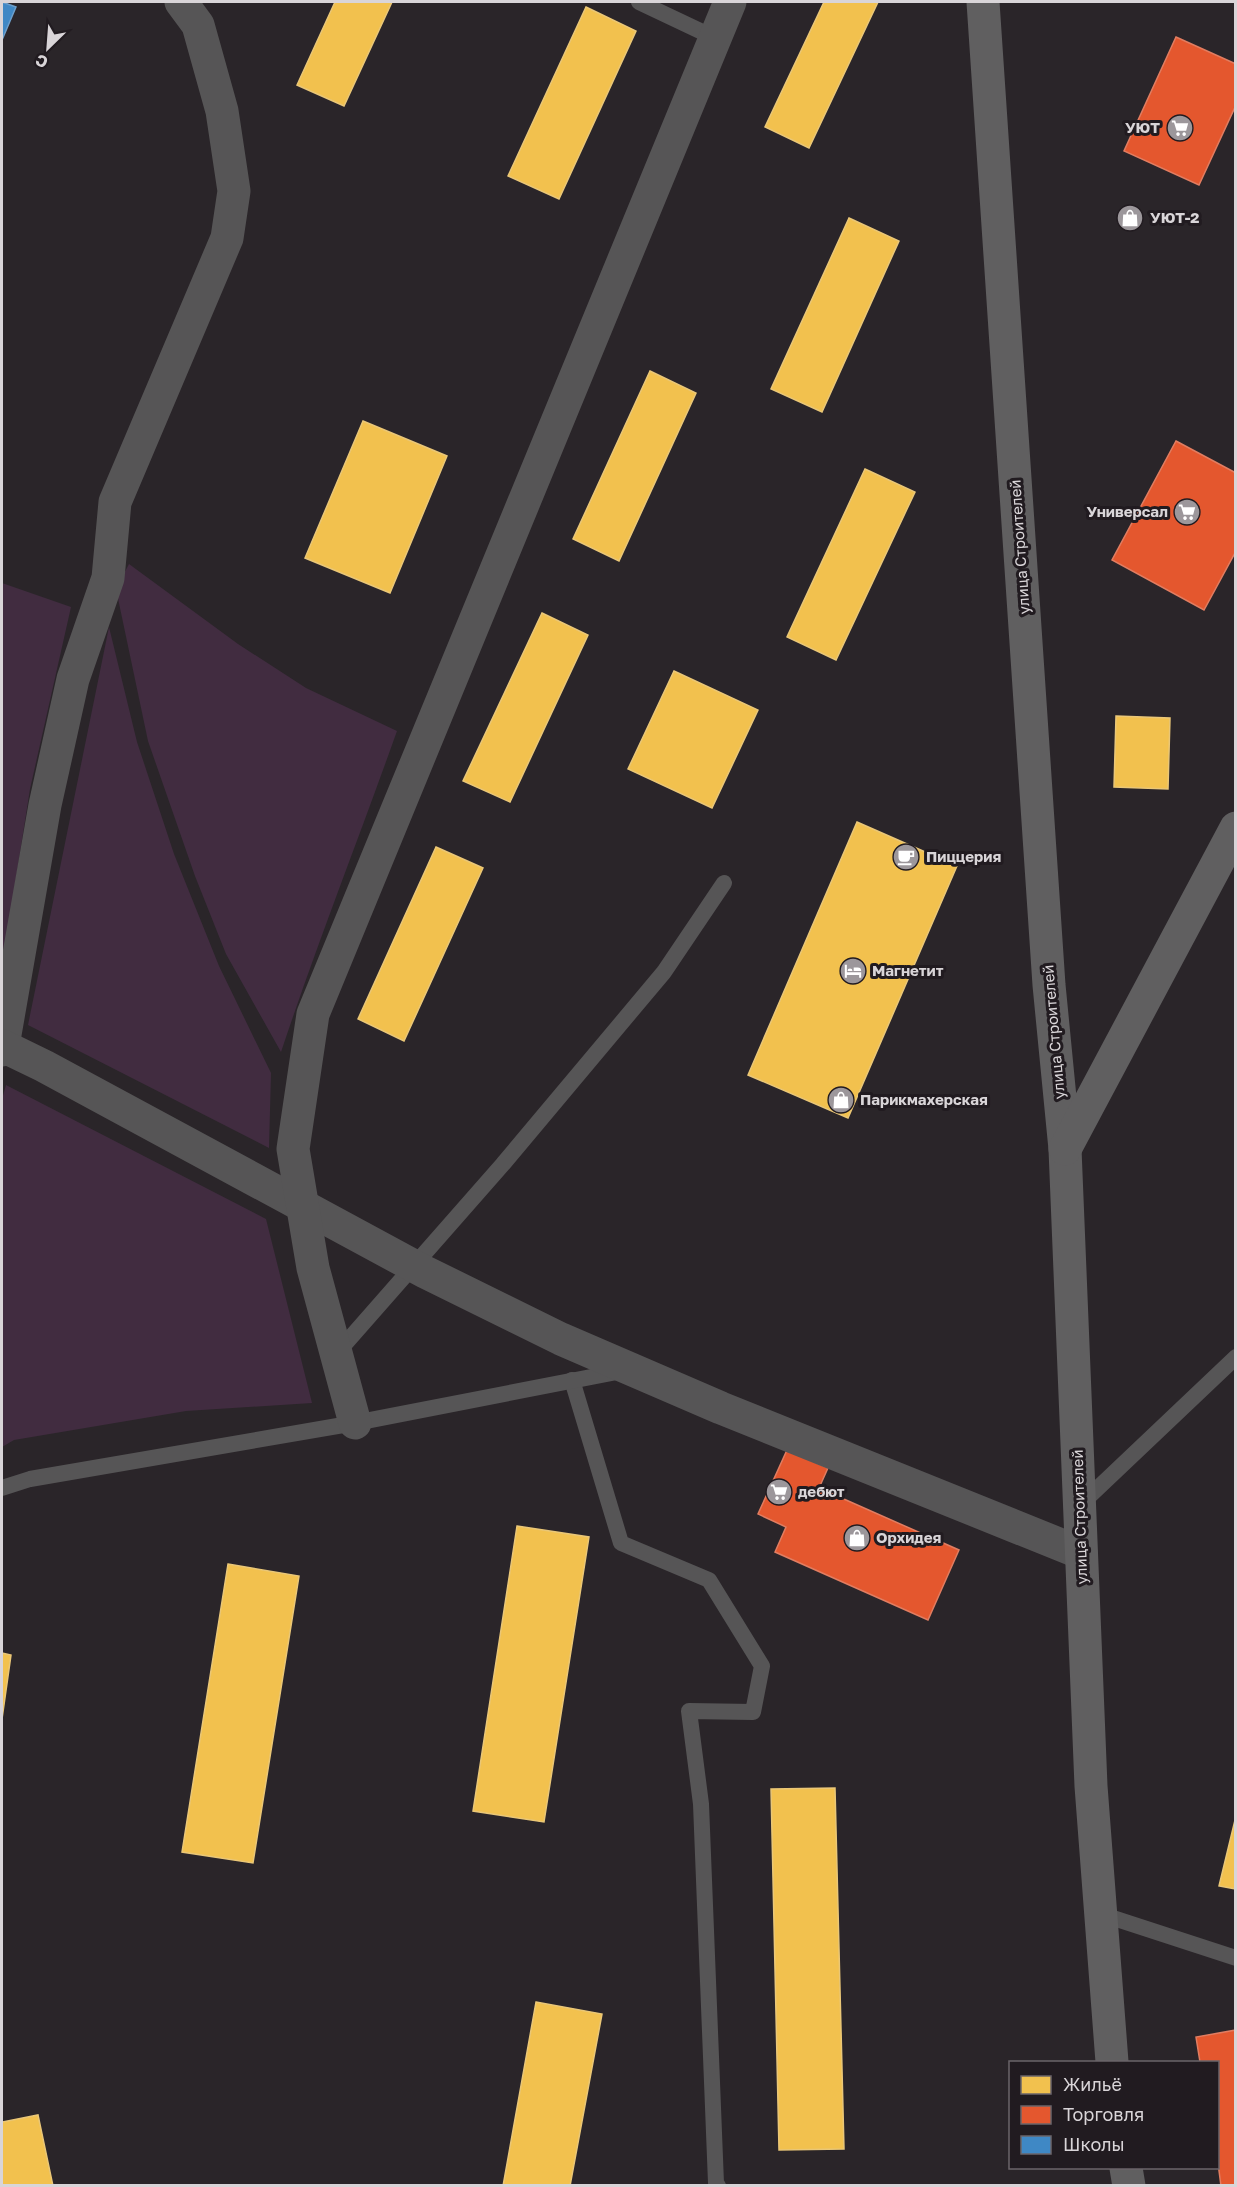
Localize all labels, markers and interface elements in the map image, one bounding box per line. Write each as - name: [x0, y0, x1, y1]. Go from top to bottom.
- north arrow: [18, 18, 78, 78]
- text: С: [32, 50, 51, 73]
- supermarket icon: УЮТ: [1165, 113, 1195, 143]
- place label: УЮТ: [1125, 118, 1160, 136]
- shop icon: УЮТ-2: [1115, 203, 1145, 233]
- place label: УЮТ-2: [1150, 208, 1200, 226]
- street label: улица Строителей: [1005, 479, 1033, 615]
- supermarket icon: Универсал: [1172, 497, 1202, 527]
- place label: Универсал: [1087, 502, 1168, 520]
- cafe icon: Пиццерия: [891, 842, 921, 872]
- place label: Пиццерия: [926, 847, 1001, 865]
- hotel icon: Магнетит: [838, 956, 868, 986]
- place label: Магнетит: [872, 961, 944, 979]
- street label: улица Строителей: [1038, 964, 1068, 1100]
- shop icon: Парикмахерская: [826, 1085, 856, 1115]
- place label: Парикмахерская: [860, 1090, 988, 1108]
- street label: улица Строителей: [1068, 1449, 1090, 1585]
- supermarket icon: дебют: [764, 1477, 794, 1507]
- place label: дебют: [798, 1482, 845, 1500]
- shop icon: Орхидея: [842, 1523, 872, 1553]
- place label: Орхидея: [876, 1528, 941, 1546]
- legend: [1009, 2061, 1219, 2169]
- text: Жильё: [1063, 2073, 1122, 2095]
- text: Торговля: [1063, 2103, 1144, 2125]
- text: Школы: [1063, 2133, 1125, 2155]

